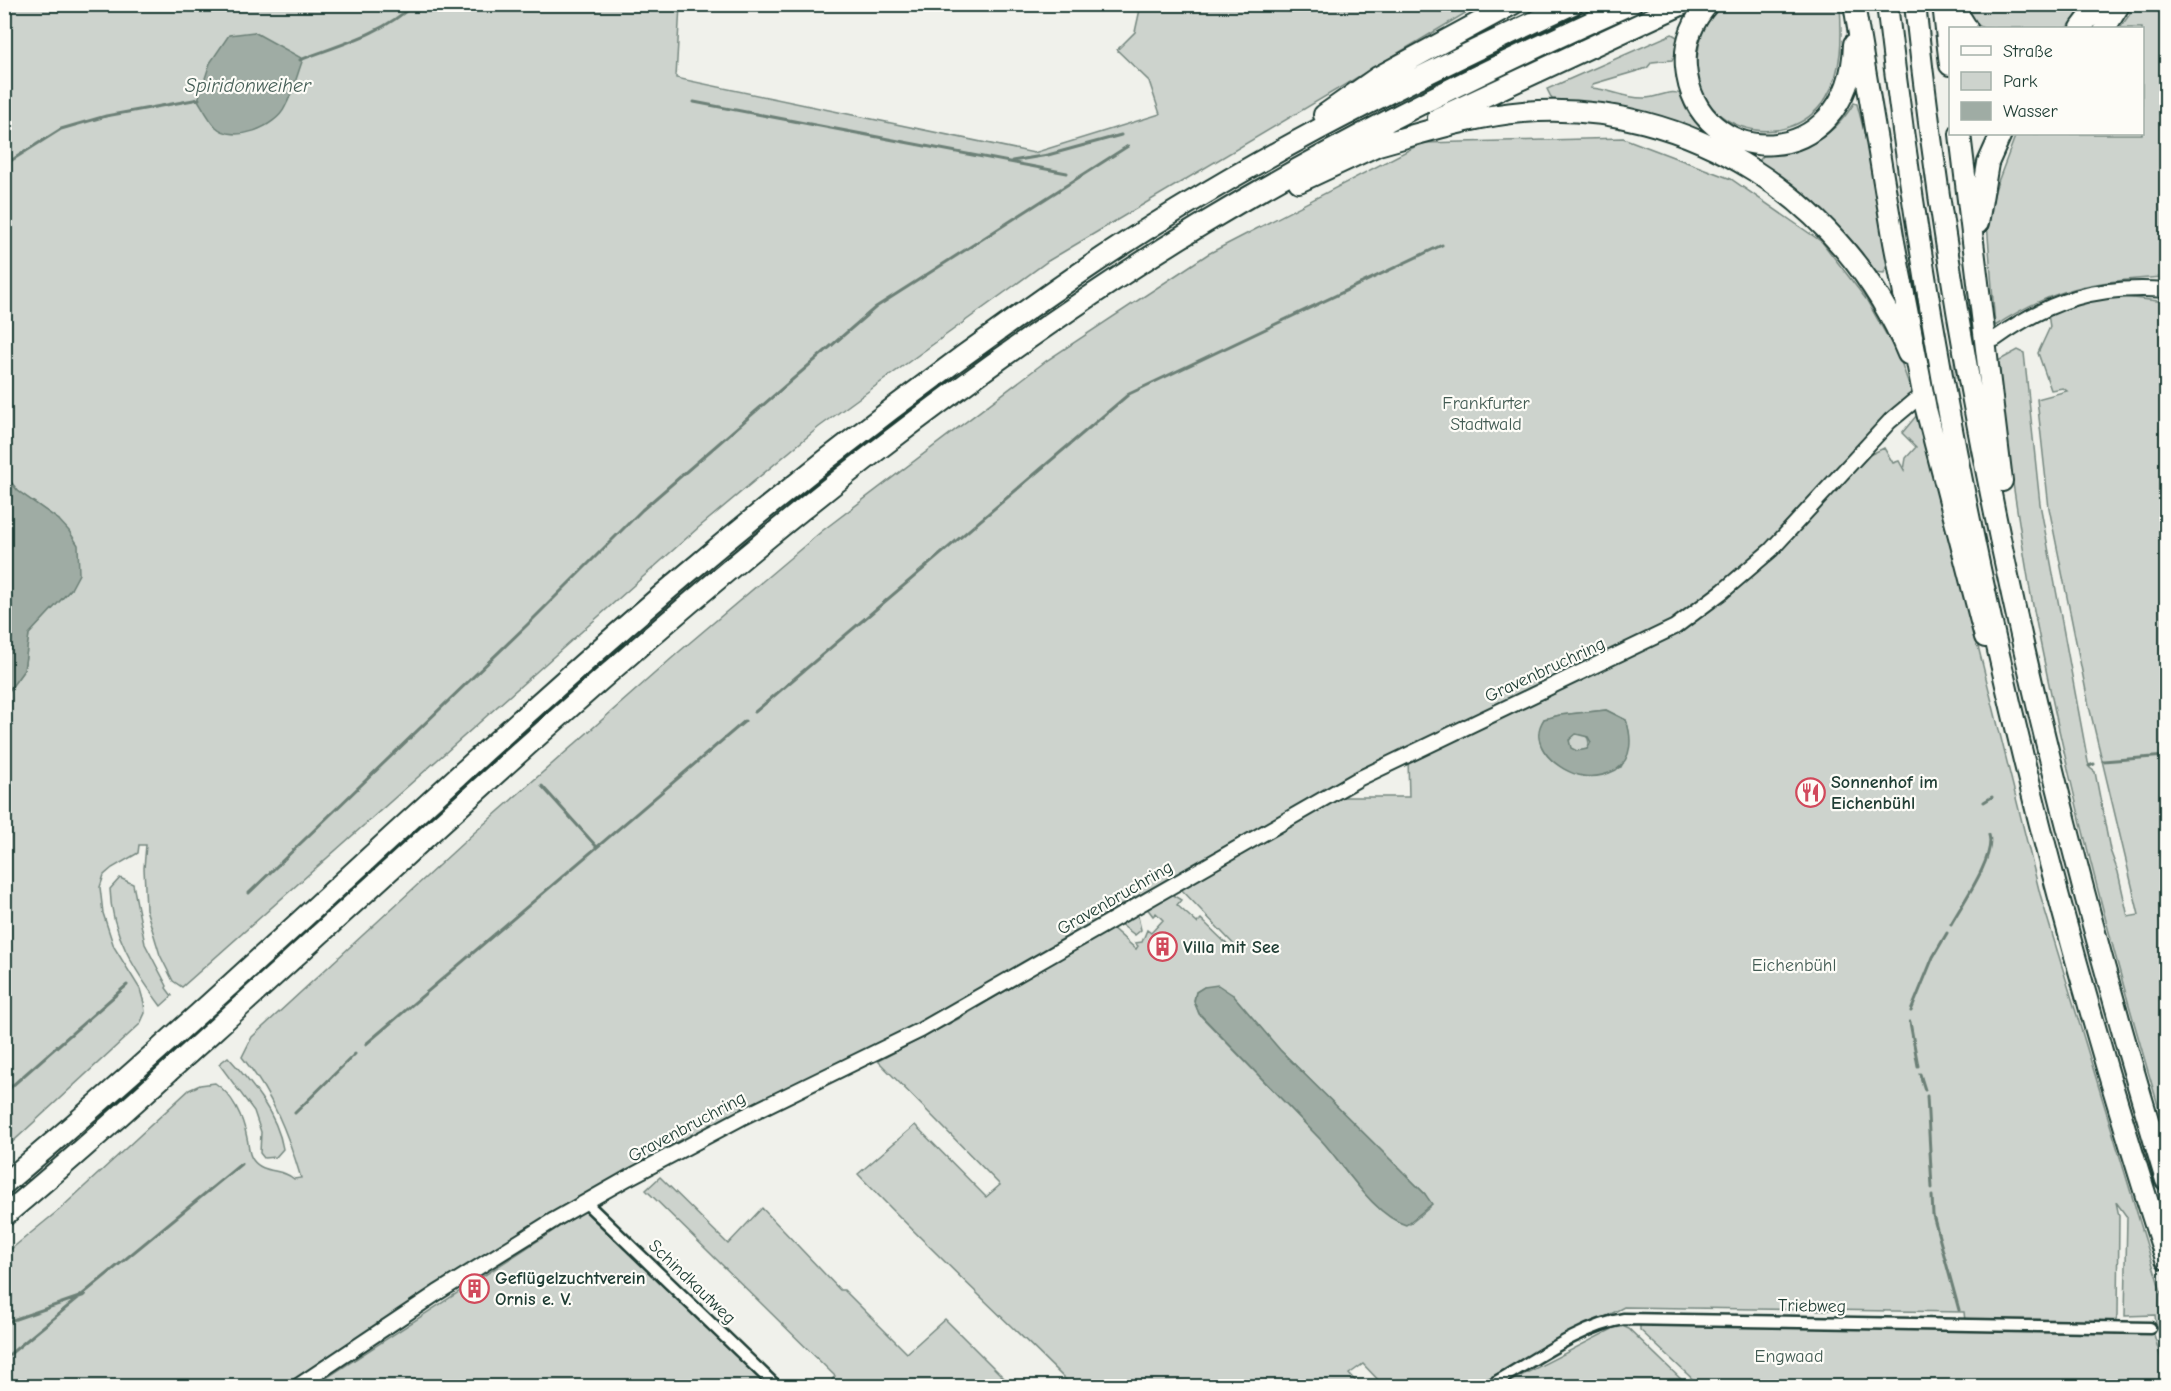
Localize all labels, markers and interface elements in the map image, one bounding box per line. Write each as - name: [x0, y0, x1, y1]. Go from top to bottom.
- legend: [1949, 27, 2144, 135]
- text: Straße: [2003, 41, 2053, 62]
- text: Park: [2003, 71, 2038, 92]
- water label: Spiridonweiher: [185, 74, 312, 97]
- text: Wasser: [2003, 101, 2059, 122]
- park label: Frankfurter Stadtwald: [1442, 393, 1530, 435]
- street label: Gravenbruchring: [1482, 633, 1608, 707]
- place label: Sonnenhof im Eichenbühl: [1831, 772, 1938, 814]
- restaurant icon: Sonnenhof im Eichenbühl: [1794, 776, 1826, 808]
- street label: Gravenbruchring: [1053, 856, 1177, 940]
- building icon: Villa mit See: [1146, 931, 1178, 963]
- place label: Villa mit See: [1183, 937, 1280, 958]
- park label: Eichenbühl: [1752, 955, 1836, 976]
- street label: Gravenbruchring: [625, 1087, 749, 1167]
- street label: Schindkautweg: [644, 1235, 740, 1329]
- place label: Geflügelzuchtverein Ornis e. V.: [495, 1268, 646, 1310]
- building icon: Geflügelzuchtverein Ornis e. V.: [458, 1272, 490, 1304]
- street label: Triebweg: [1778, 1295, 1846, 1317]
- park label: Engwaad: [1755, 1346, 1823, 1367]

